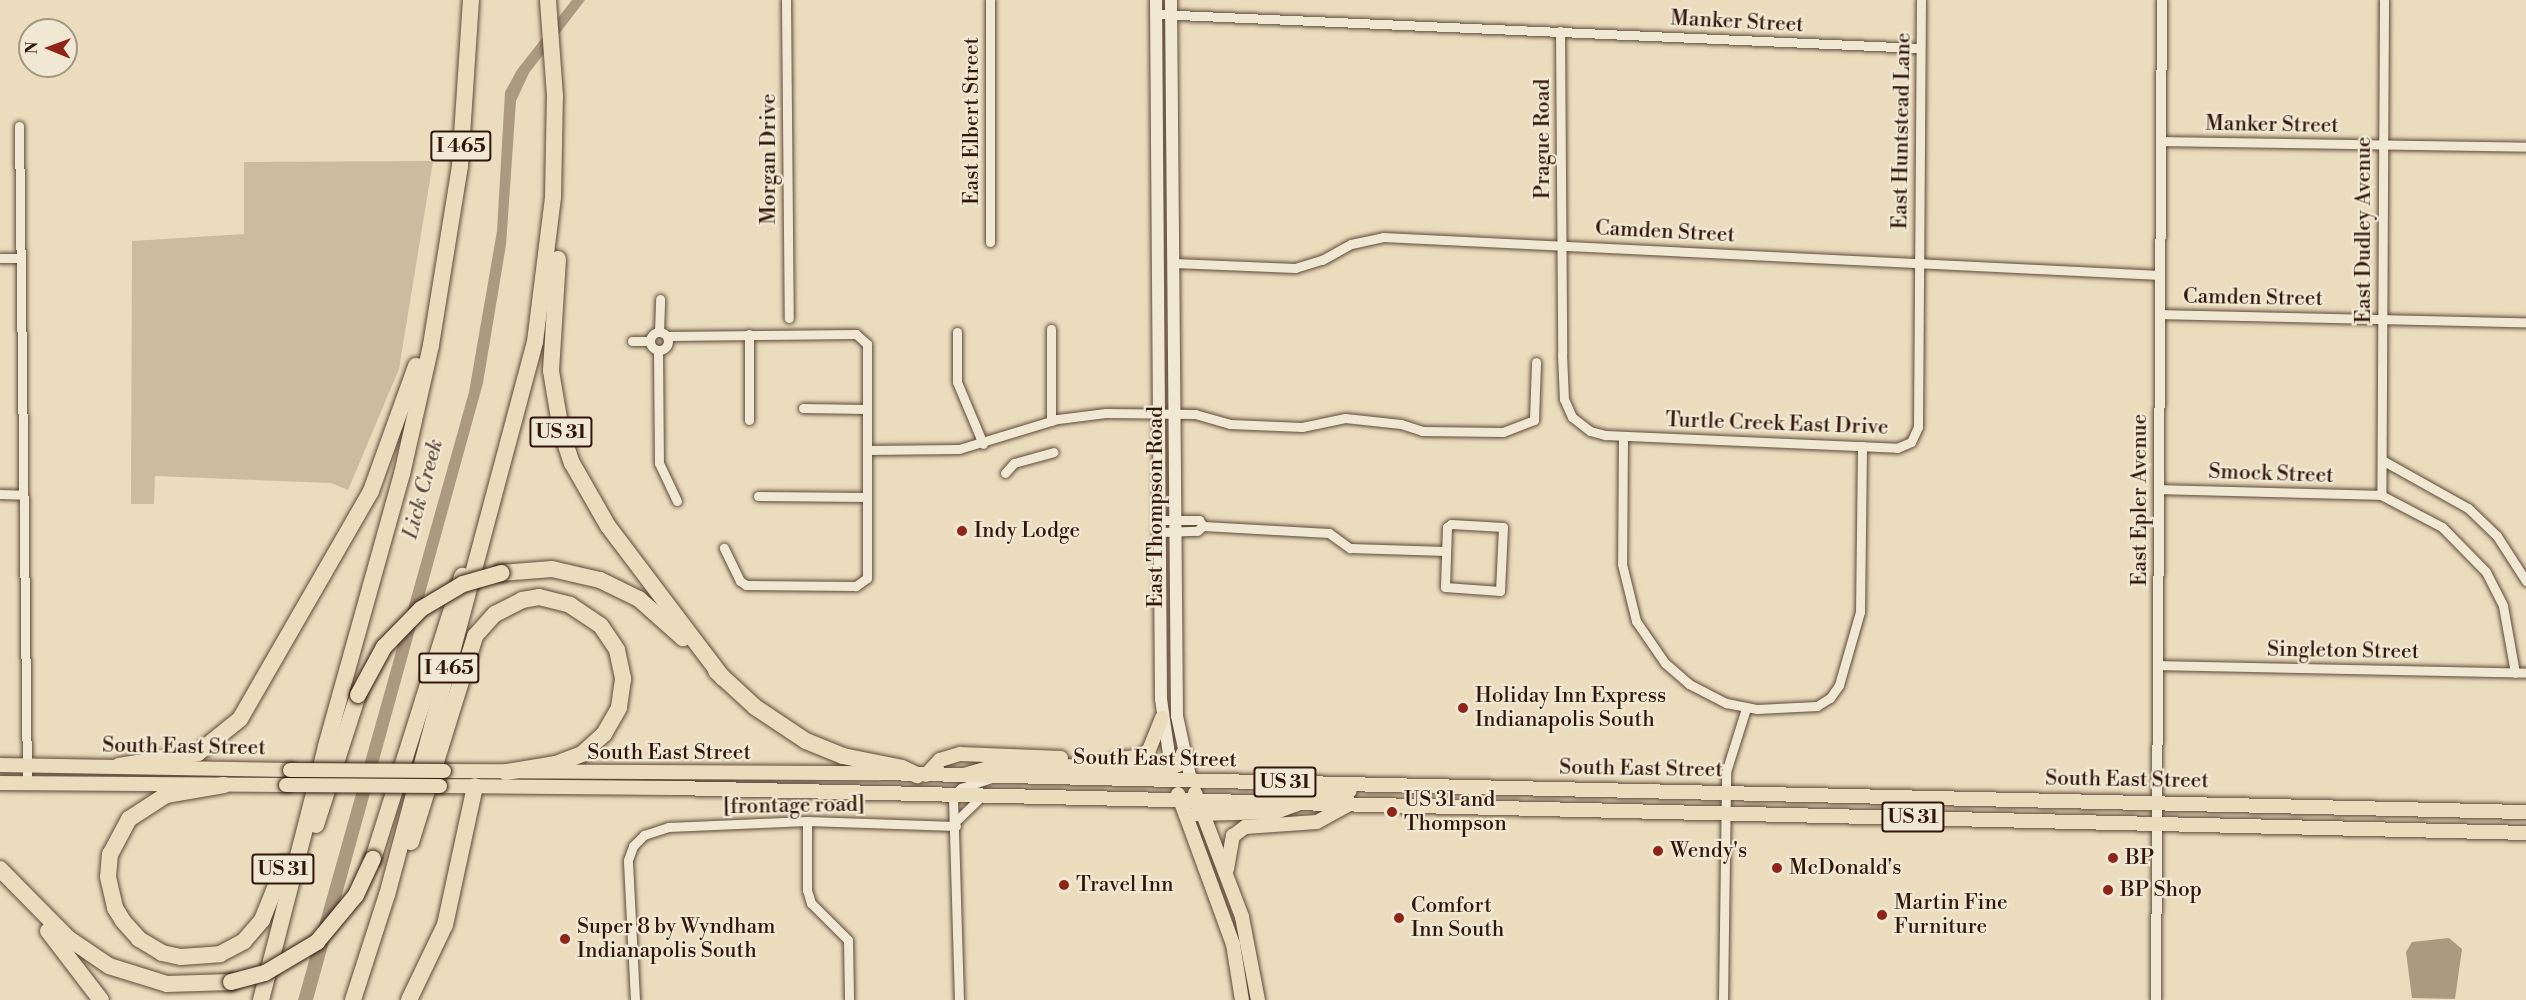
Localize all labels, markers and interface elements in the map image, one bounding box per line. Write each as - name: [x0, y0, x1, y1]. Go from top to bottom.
- street label: Manker Street: [1670, 6, 1804, 38]
- north arrow: [18, 18, 78, 78]
- street label: East Huntstead Lane: [1888, 32, 1916, 230]
- street label: East Elbert Street: [959, 37, 985, 205]
- text: N: [22, 41, 42, 54]
- street label: Prague Road: [1530, 79, 1556, 199]
- street label: Morgan Drive: [756, 93, 782, 225]
- street label: Manker Street: [2205, 111, 2339, 139]
- road number: I 465: [430, 129, 492, 163]
- street label: East Dudley Avenue: [2351, 137, 2377, 323]
- street label: Camden Street: [1595, 216, 1735, 248]
- street label: Camden Street: [2183, 284, 2323, 312]
- street label: East Thompson Road: [1143, 406, 1169, 608]
- street label: Turtle Creek East Drive: [1665, 408, 1889, 440]
- street label: East Epler Avenue: [2127, 414, 2153, 586]
- road number: US 31: [528, 415, 594, 449]
- water label: Lick Creek: [397, 436, 449, 542]
- street label: Smock Street: [2208, 459, 2334, 489]
- place label: Indy Lodge: [974, 518, 1080, 544]
- marker: Indy Lodge: [955, 524, 969, 538]
- street label: Singleton Street: [2267, 637, 2419, 665]
- road number: I 465: [418, 651, 480, 685]
- place label: Holiday Inn Express Indianapolis South: [1475, 683, 1666, 733]
- marker: Holiday Inn Express Indianapolis South: [1456, 701, 1470, 715]
- street label: South East Street: [102, 733, 266, 761]
- street label: South East Street: [587, 740, 751, 766]
- street label: South East Street: [1073, 745, 1237, 773]
- street label: South East Street: [1559, 755, 1723, 783]
- road number: US 31: [1252, 765, 1318, 799]
- street label: South East Street: [2045, 766, 2209, 794]
- place label: US 31 and Thompson: [1404, 787, 1507, 837]
- street label: [frontage road]: [723, 792, 865, 820]
- road number: US 31: [1880, 800, 1946, 834]
- marker: US 31 and Thompson: [1385, 805, 1399, 819]
- place label: Wendy's: [1670, 838, 1747, 864]
- marker: Wendy's: [1651, 844, 1665, 858]
- place label: BP: [2125, 845, 2154, 871]
- marker: BP: [2106, 851, 2120, 865]
- road number: US 31: [250, 852, 316, 886]
- place label: McDonald's: [1789, 855, 1901, 881]
- marker: McDonald's: [1770, 861, 1784, 875]
- place label: Travel Inn: [1076, 872, 1174, 898]
- place label: BP Shop: [2120, 877, 2202, 903]
- marker: Travel Inn: [1057, 878, 1071, 892]
- marker: BP Shop: [2101, 883, 2115, 897]
- place label: Martin Fine Furniture: [1894, 890, 2008, 940]
- place label: Comfort Inn South: [1411, 893, 1504, 943]
- marker: Martin Fine Furniture: [1875, 908, 1889, 922]
- marker: Comfort Inn South: [1392, 911, 1406, 925]
- place label: Super 8 by Wyndham Indianapolis South: [577, 914, 775, 964]
- marker: Super 8 by Wyndham Indianapolis South: [558, 932, 572, 946]

